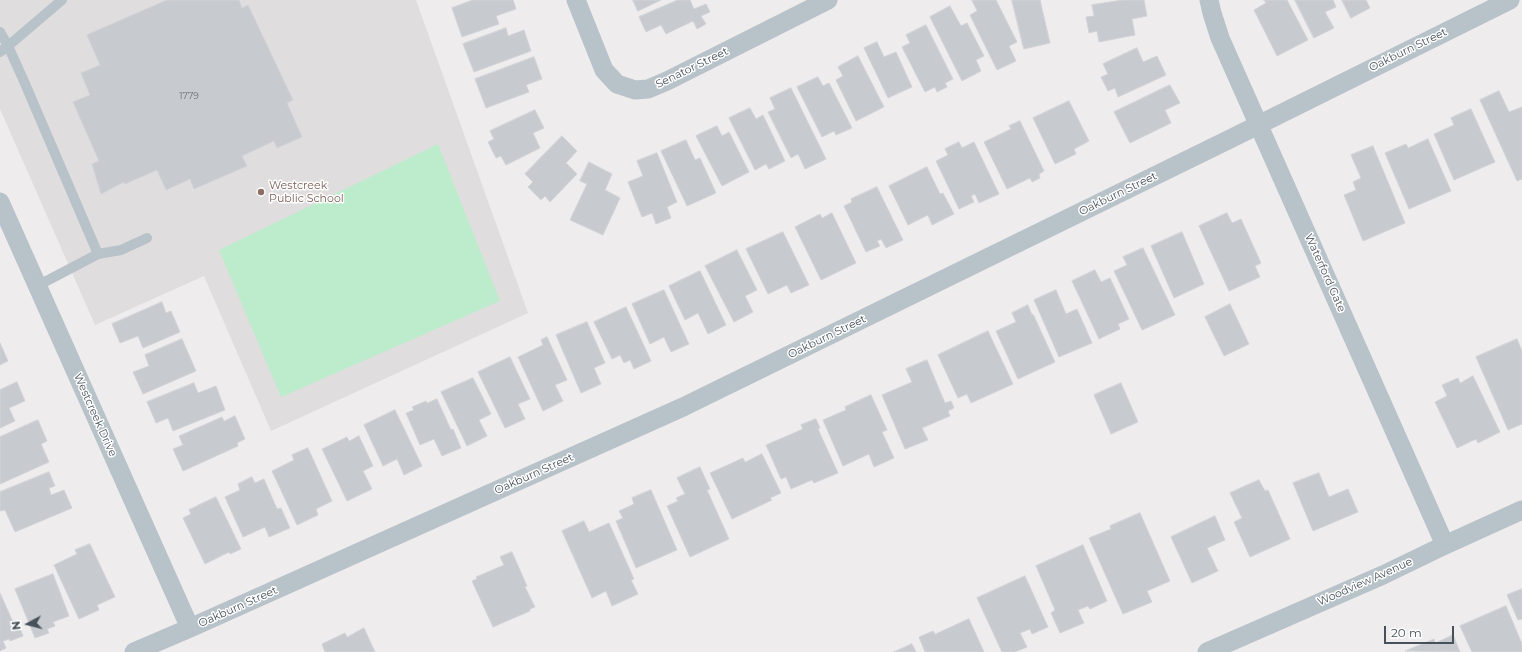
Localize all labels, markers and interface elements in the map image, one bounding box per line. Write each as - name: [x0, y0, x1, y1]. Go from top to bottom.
- street label: Oakburn Street: [1367, 25, 1449, 75]
- street label: Senator Street: [654, 45, 730, 91]
- house number: 1779: [179, 91, 199, 101]
- street label: Oakburn Street: [1077, 169, 1159, 219]
- place label: Westcreek Public School: [269, 179, 344, 205]
- marker: Westcreek Public School: [256, 187, 266, 197]
- street label: Waterford Gate: [1302, 232, 1348, 314]
- street label: Oakburn Street: [786, 312, 868, 362]
- street label: Westcreek Drive: [71, 371, 119, 459]
- street label: Oakburn Street: [492, 451, 576, 497]
- street label: Woodview Avenue: [1316, 555, 1414, 609]
- street label: Oakburn Street: [196, 584, 280, 630]
- north arrow: [8, 604, 48, 644]
- scale bar: [1386, 618, 1456, 644]
- text: N: [9, 620, 24, 631]
- text: 20 m: [1391, 625, 1422, 640]

